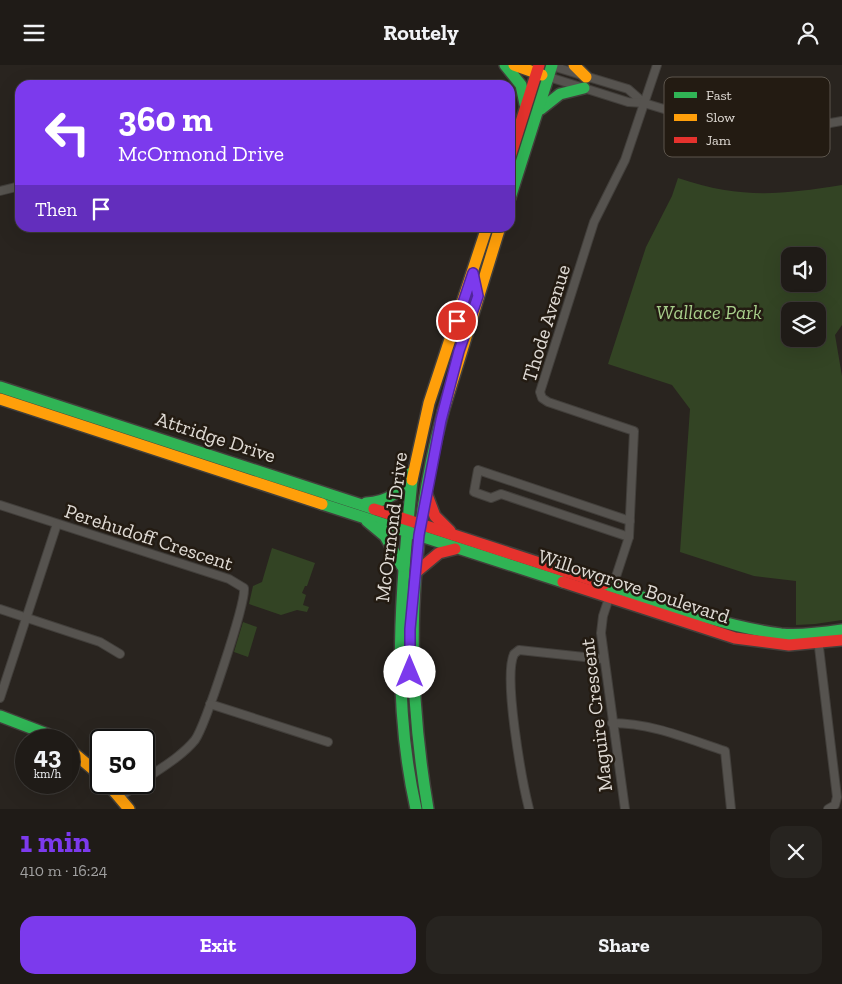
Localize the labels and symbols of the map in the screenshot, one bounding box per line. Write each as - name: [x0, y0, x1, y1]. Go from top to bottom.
- legend: [664, 77, 830, 157]
- text: Fast: [706, 87, 733, 104]
- text: Slow: [706, 109, 735, 126]
- text: Jam: [706, 132, 731, 149]
- street label: Thode Avenue: [517, 261, 575, 385]
- pin: [436, 300, 478, 342]
- park label: Wallace Park: [656, 300, 762, 324]
- street label: Attridge Drive: [153, 406, 279, 468]
- street label: McOrmond Drive: [370, 451, 412, 603]
- street label: Perehudoff Crescent: [62, 498, 237, 576]
- street label: Willowgrove Boulevard: [535, 544, 733, 628]
- street label: Maguire Crescent: [575, 636, 617, 793]
- position arrow: [383, 645, 435, 697]
- speed limit sign: 50: [90, 729, 155, 794]

